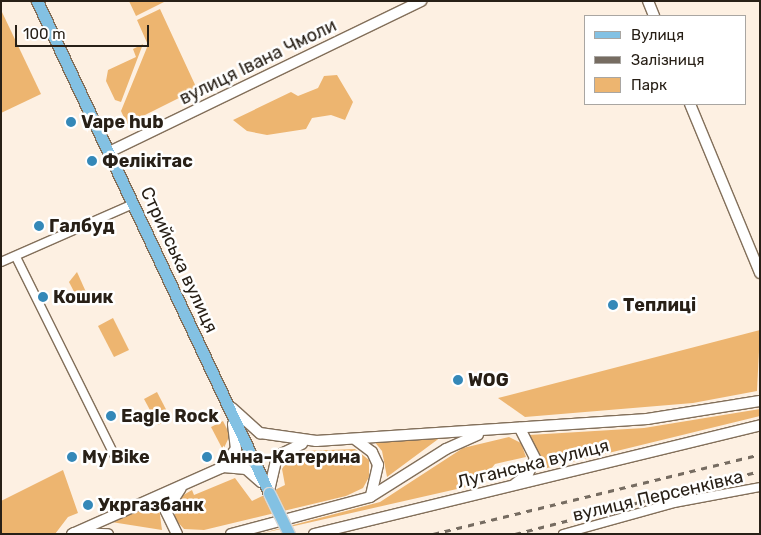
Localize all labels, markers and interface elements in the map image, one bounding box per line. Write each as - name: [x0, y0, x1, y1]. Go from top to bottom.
- scale bar: [18, 15, 151, 47]
- street label: вулиця Івана Чмоли: [176, 15, 340, 109]
- legend: [584, 15, 746, 105]
- text: 100 m: [23, 25, 65, 43]
- text: Вулиця: [631, 26, 684, 44]
- text: Залізниця: [631, 51, 704, 69]
- text: Парк: [631, 76, 667, 94]
- place label: Vape hub: [81, 111, 164, 133]
- marker: Vape hub: [65, 116, 77, 128]
- place label: Фелікітас: [102, 150, 193, 172]
- marker: Фелікітас: [86, 155, 98, 167]
- street label: Стрийська вулиця: [136, 184, 222, 336]
- place label: Галбуд: [49, 215, 115, 237]
- marker: Галбуд: [33, 220, 45, 232]
- place label: Кошик: [53, 286, 113, 308]
- marker: Кошик: [37, 291, 49, 303]
- place label: Теплиці: [623, 294, 696, 316]
- marker: Теплиці: [607, 299, 619, 311]
- place label: WOG: [468, 369, 509, 391]
- marker: WOG: [452, 374, 464, 386]
- place label: Eagle Rock: [121, 405, 219, 427]
- marker: Eagle Rock: [105, 410, 117, 422]
- street label: Луганська вулиця: [455, 435, 611, 493]
- place label: My Bike: [82, 446, 150, 468]
- place label: Анна-Катерина: [217, 446, 361, 468]
- marker: My Bike: [66, 451, 78, 463]
- marker: Анна-Катерина: [201, 451, 213, 463]
- street label: вулиця Персенківка: [571, 466, 745, 526]
- place label: Укргазбанк: [98, 494, 204, 516]
- marker: Укргазбанк: [82, 499, 94, 511]

